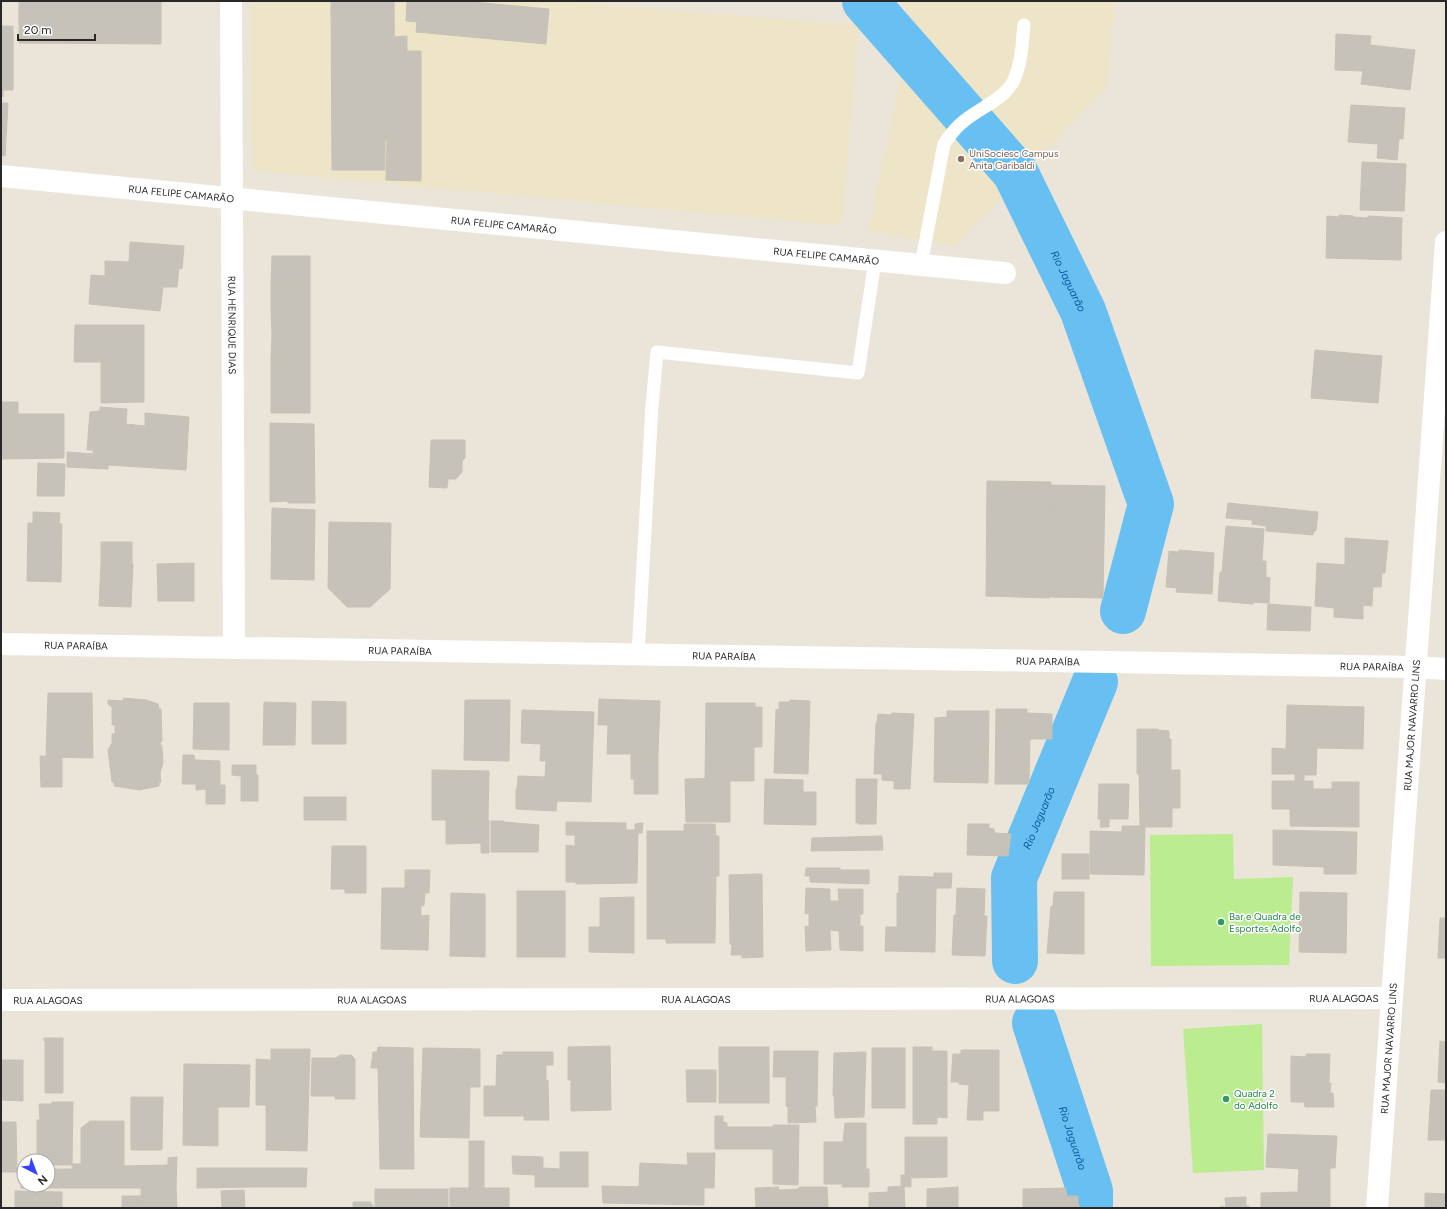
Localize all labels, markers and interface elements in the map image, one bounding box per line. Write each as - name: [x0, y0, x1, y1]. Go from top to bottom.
- scale bar: [18, 16, 95, 42]
- text: 20 m: [24, 23, 52, 37]
- place label: UniSociesc Campus Anita Garibaldi: [969, 147, 1059, 172]
- marker: UniSociesc Campus Anita Garibaldi: [956, 154, 966, 164]
- street label: RUA FELIPE CAMARÃO: [128, 182, 235, 205]
- street label: RUA FELIPE CAMARÃO: [450, 213, 557, 236]
- street label: RUA FELIPE CAMARÃO: [773, 244, 880, 267]
- water label: Rio Jaguarão: [1048, 248, 1089, 314]
- street label: RUA HENRIQUE DIAS: [226, 276, 239, 374]
- street label: RUA PARAÍBA: [44, 638, 108, 652]
- street label: RUA PARAÍBA: [368, 643, 432, 658]
- street label: RUA PARAÍBA: [692, 649, 756, 663]
- street label: RUA PARAÍBA: [1016, 654, 1080, 668]
- street label: RUA PARAÍBA: [1340, 659, 1404, 673]
- street label: RUA MAJOR NAVARRO LINS: [1400, 659, 1423, 791]
- water label: Rio Jaguarão: [1020, 784, 1058, 851]
- place label: Bar e Quadra de Esportes Adolfo: [1229, 910, 1301, 935]
- marker: Bar e Quadra de Esportes Adolfo: [1216, 917, 1226, 927]
- street label: RUA MAJOR NAVARRO LINS: [1377, 982, 1400, 1114]
- street label: RUA ALAGOAS: [661, 992, 731, 1006]
- street label: RUA ALAGOAS: [985, 992, 1055, 1005]
- street label: RUA ALAGOAS: [1309, 992, 1379, 1005]
- street label: RUA ALAGOAS: [13, 993, 83, 1006]
- street label: RUA ALAGOAS: [337, 993, 407, 1006]
- place label: Quadra 2 do Adolfo: [1234, 1087, 1278, 1112]
- marker: Quadra 2 do Adolfo: [1221, 1094, 1231, 1104]
- water label: Rio Jaguarão: [1056, 1104, 1089, 1172]
- north arrow: [16, 1153, 56, 1193]
- text: N: [35, 1172, 50, 1188]

